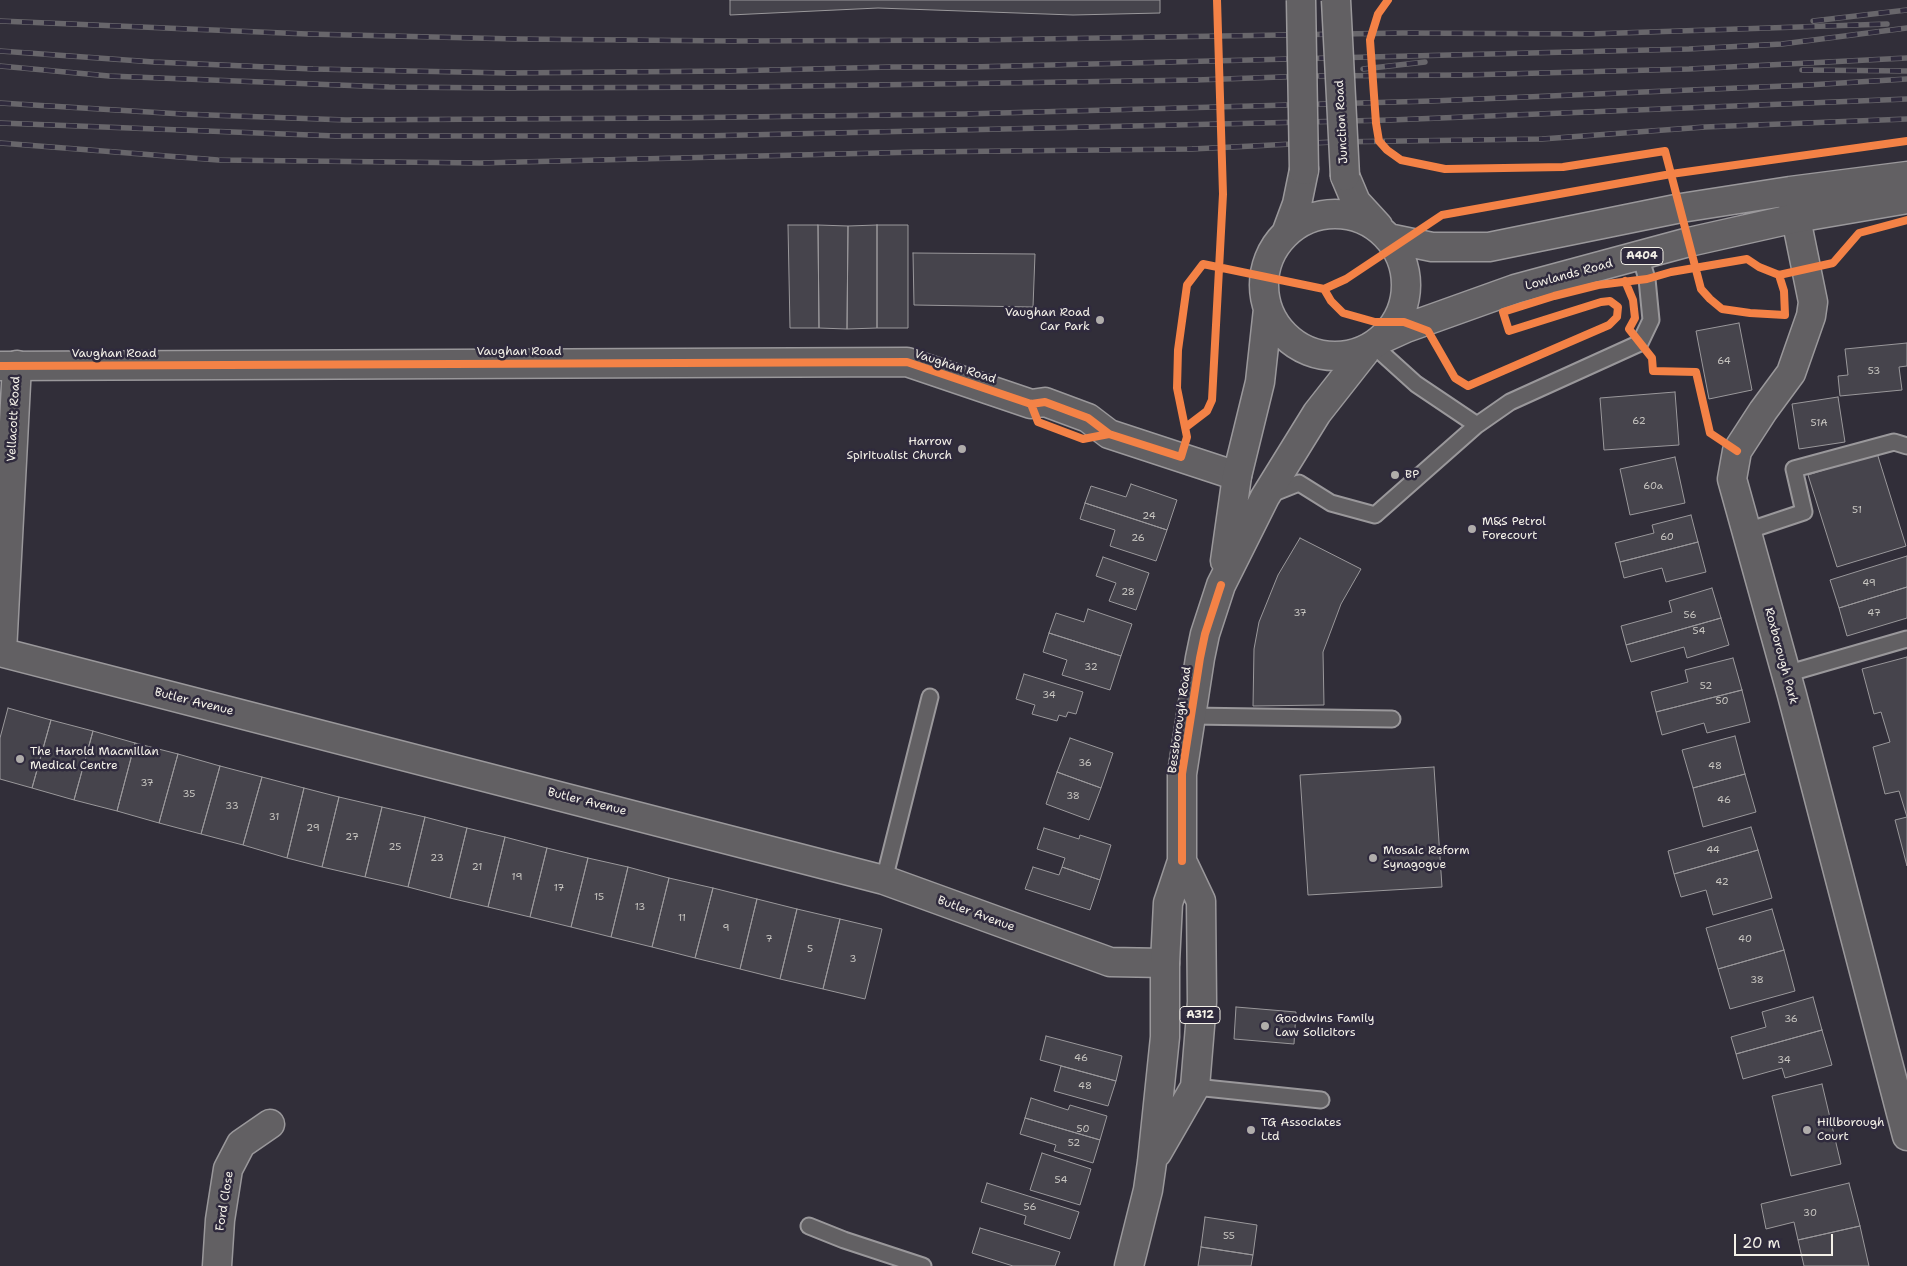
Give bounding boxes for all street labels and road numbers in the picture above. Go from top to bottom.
street label: Junction Road [1333,80,1351,164]
road number: A404 [1621,248,1663,264]
street label: Lowlands Road [1524,256,1614,294]
street label: Vaughan Road [477,345,561,359]
street label: Vaughan Road [72,347,156,361]
street label: Vaughan Road [912,347,998,387]
street label: Vellacott Road [5,376,23,462]
street label: Roxborough Park [1761,606,1801,706]
street label: Bessborough Road [1165,666,1195,774]
street label: Butler Avenue [153,685,235,719]
street label: Butler Avenue [546,785,628,819]
street label: Butler Avenue [935,893,1017,935]
road number: A312 [1180,1006,1220,1024]
street label: Ford Close [213,1170,237,1232]

